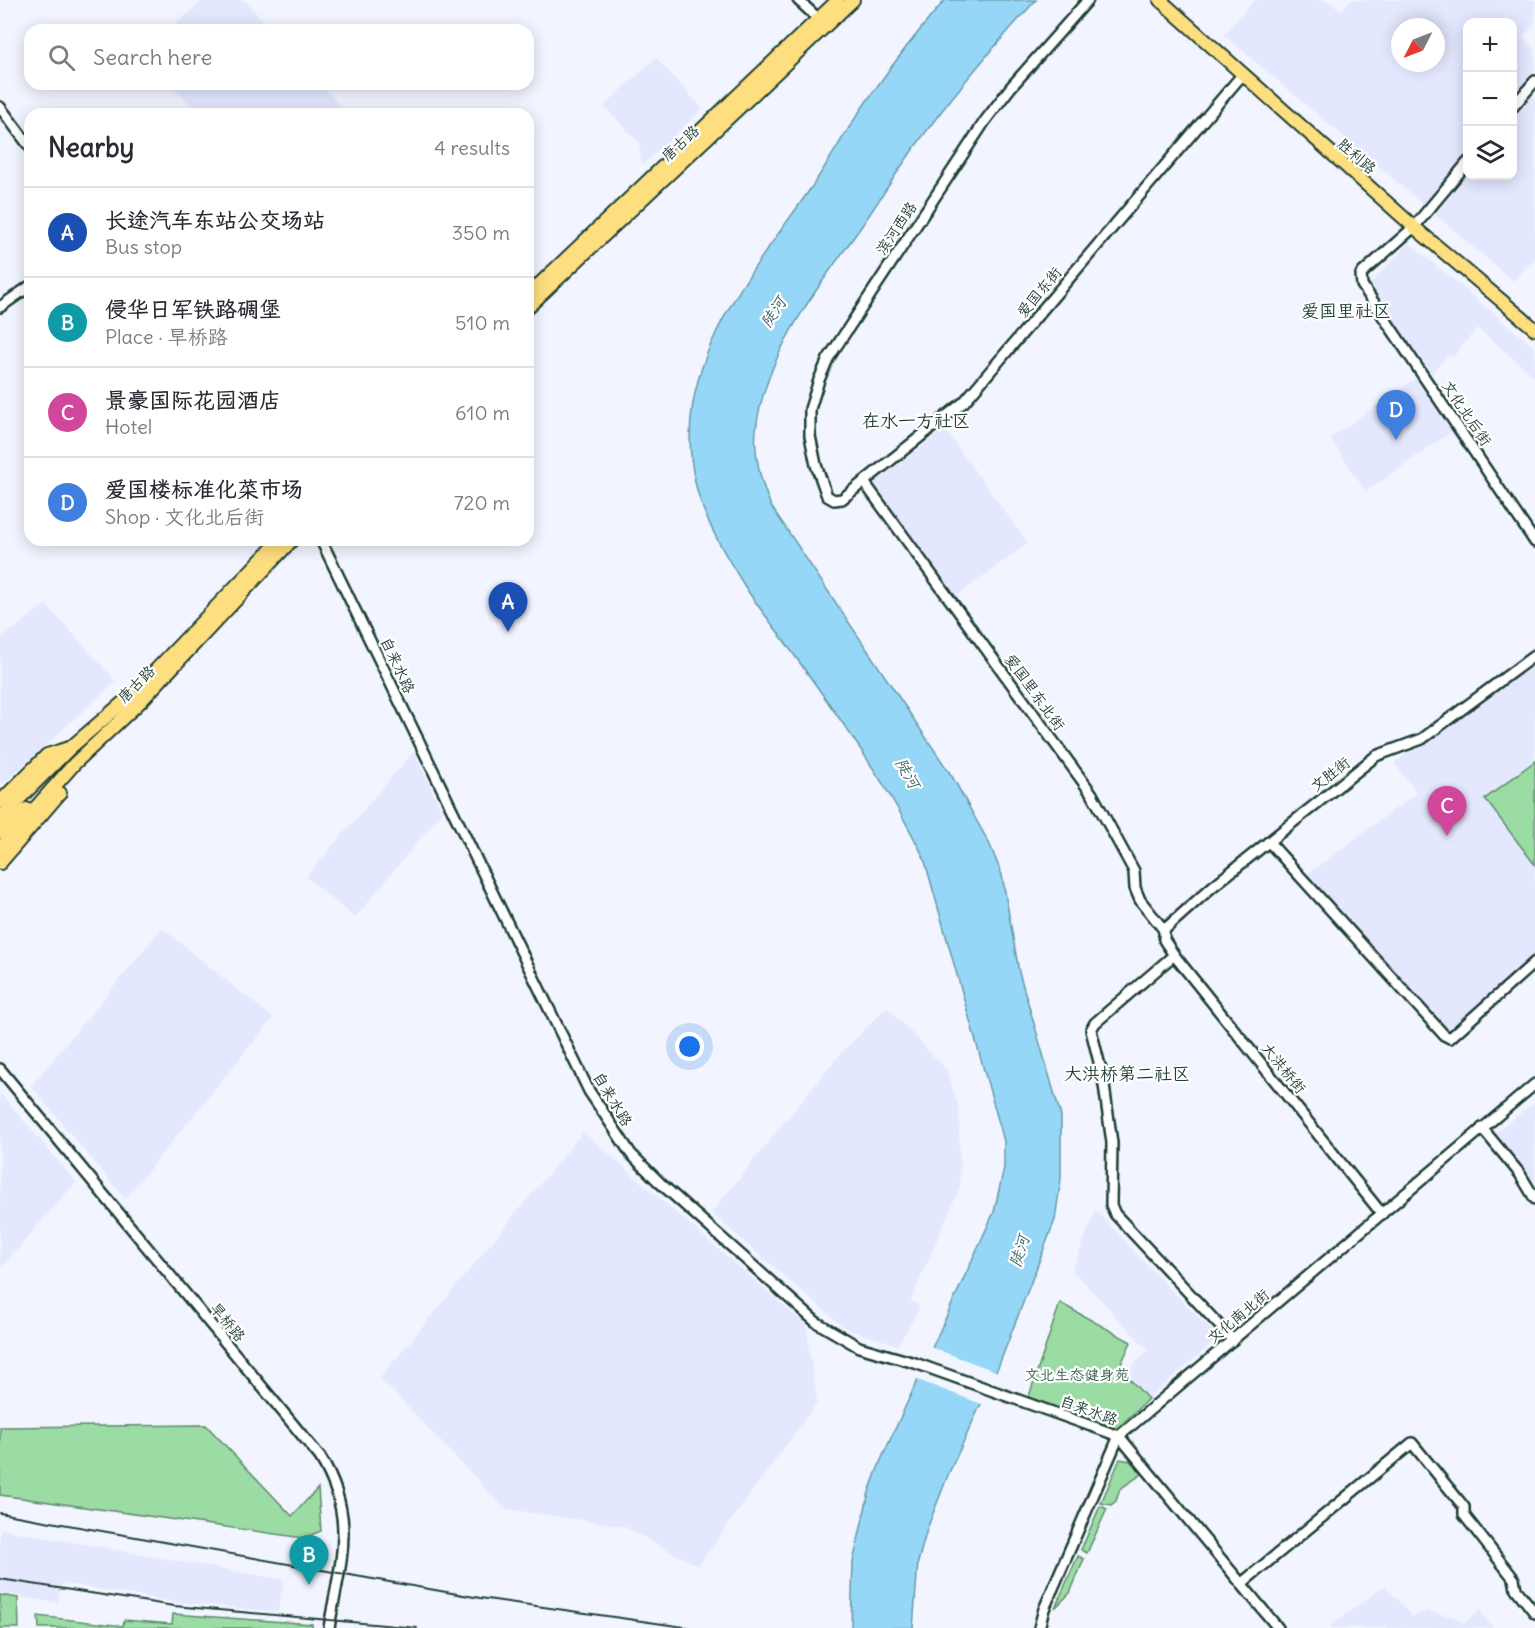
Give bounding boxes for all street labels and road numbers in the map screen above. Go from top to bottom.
street label: 唐古路 [657,121,703,165]
street label: 胜利路 [1334,134,1380,178]
street label: 滨河西路 [871,198,921,258]
street label: 爱国东街 [1012,263,1066,321]
street label: 文化北后街 [1438,377,1496,449]
street label: 自来水路 [377,634,419,696]
street label: 爱国里东北街 [1001,650,1069,734]
street label: 唐古路 [113,661,159,707]
street label: 文胜街 [1306,753,1354,795]
street label: 大洪桥街 [1258,1039,1310,1097]
street label: 自来水路 [589,1068,637,1130]
street label: 文化南北街 [1203,1285,1273,1347]
street label: 旱桥路 [206,1299,250,1345]
street label: 自来水路 [1058,1391,1120,1429]

